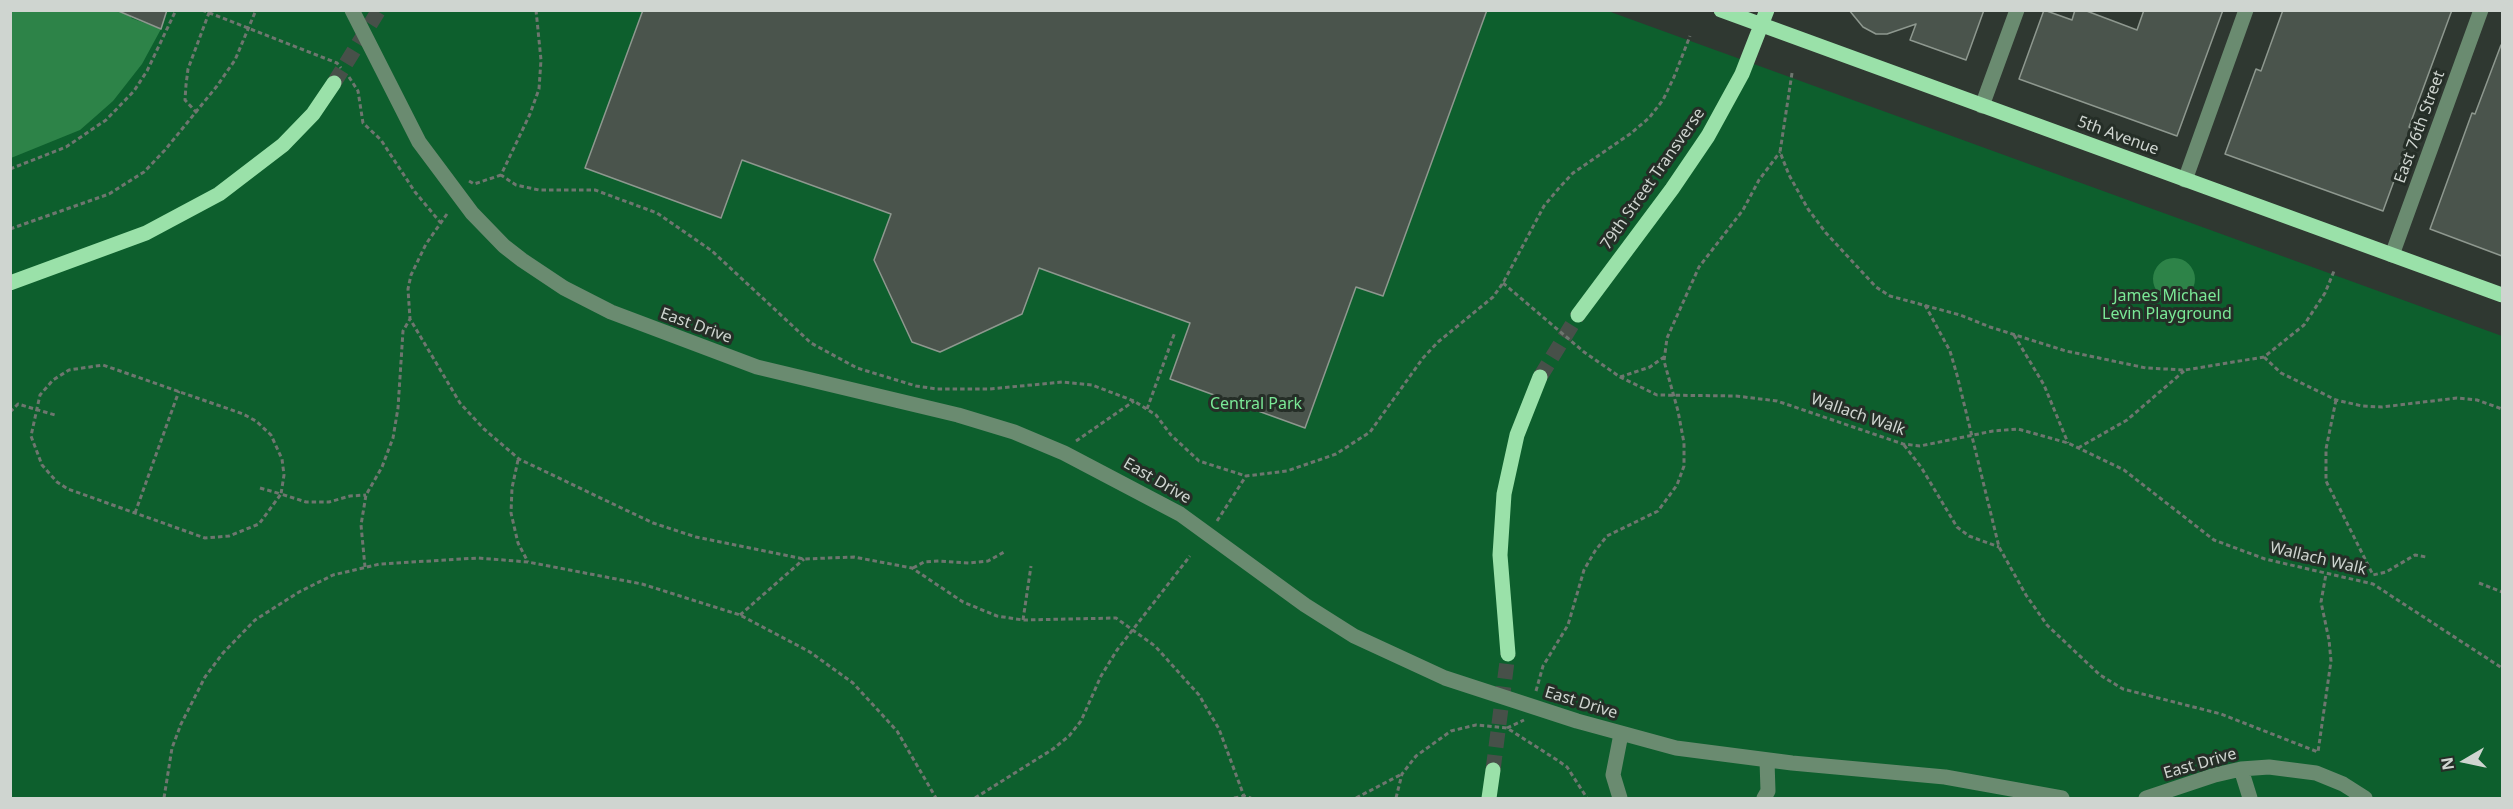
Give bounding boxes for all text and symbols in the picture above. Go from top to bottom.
street label: East 76th Street [2391,68,2449,186]
street label: 79th Street Transverse [1597,105,1709,253]
street label: 5th Avenue [2075,112,2161,160]
park label: James Michael Levin Playground [2102,286,2232,324]
street label: East Drive [657,304,735,348]
street label: Wallach Walk [1808,390,1908,440]
park label: Central Park [1210,394,1302,414]
street label: East Drive [1120,454,1194,508]
street label: Wallach Walk [2268,539,2368,579]
street label: East Drive [1542,683,1620,723]
north arrow [2435,731,2495,791]
street label: East Drive [2161,744,2239,784]
text: N [2435,756,2459,772]

